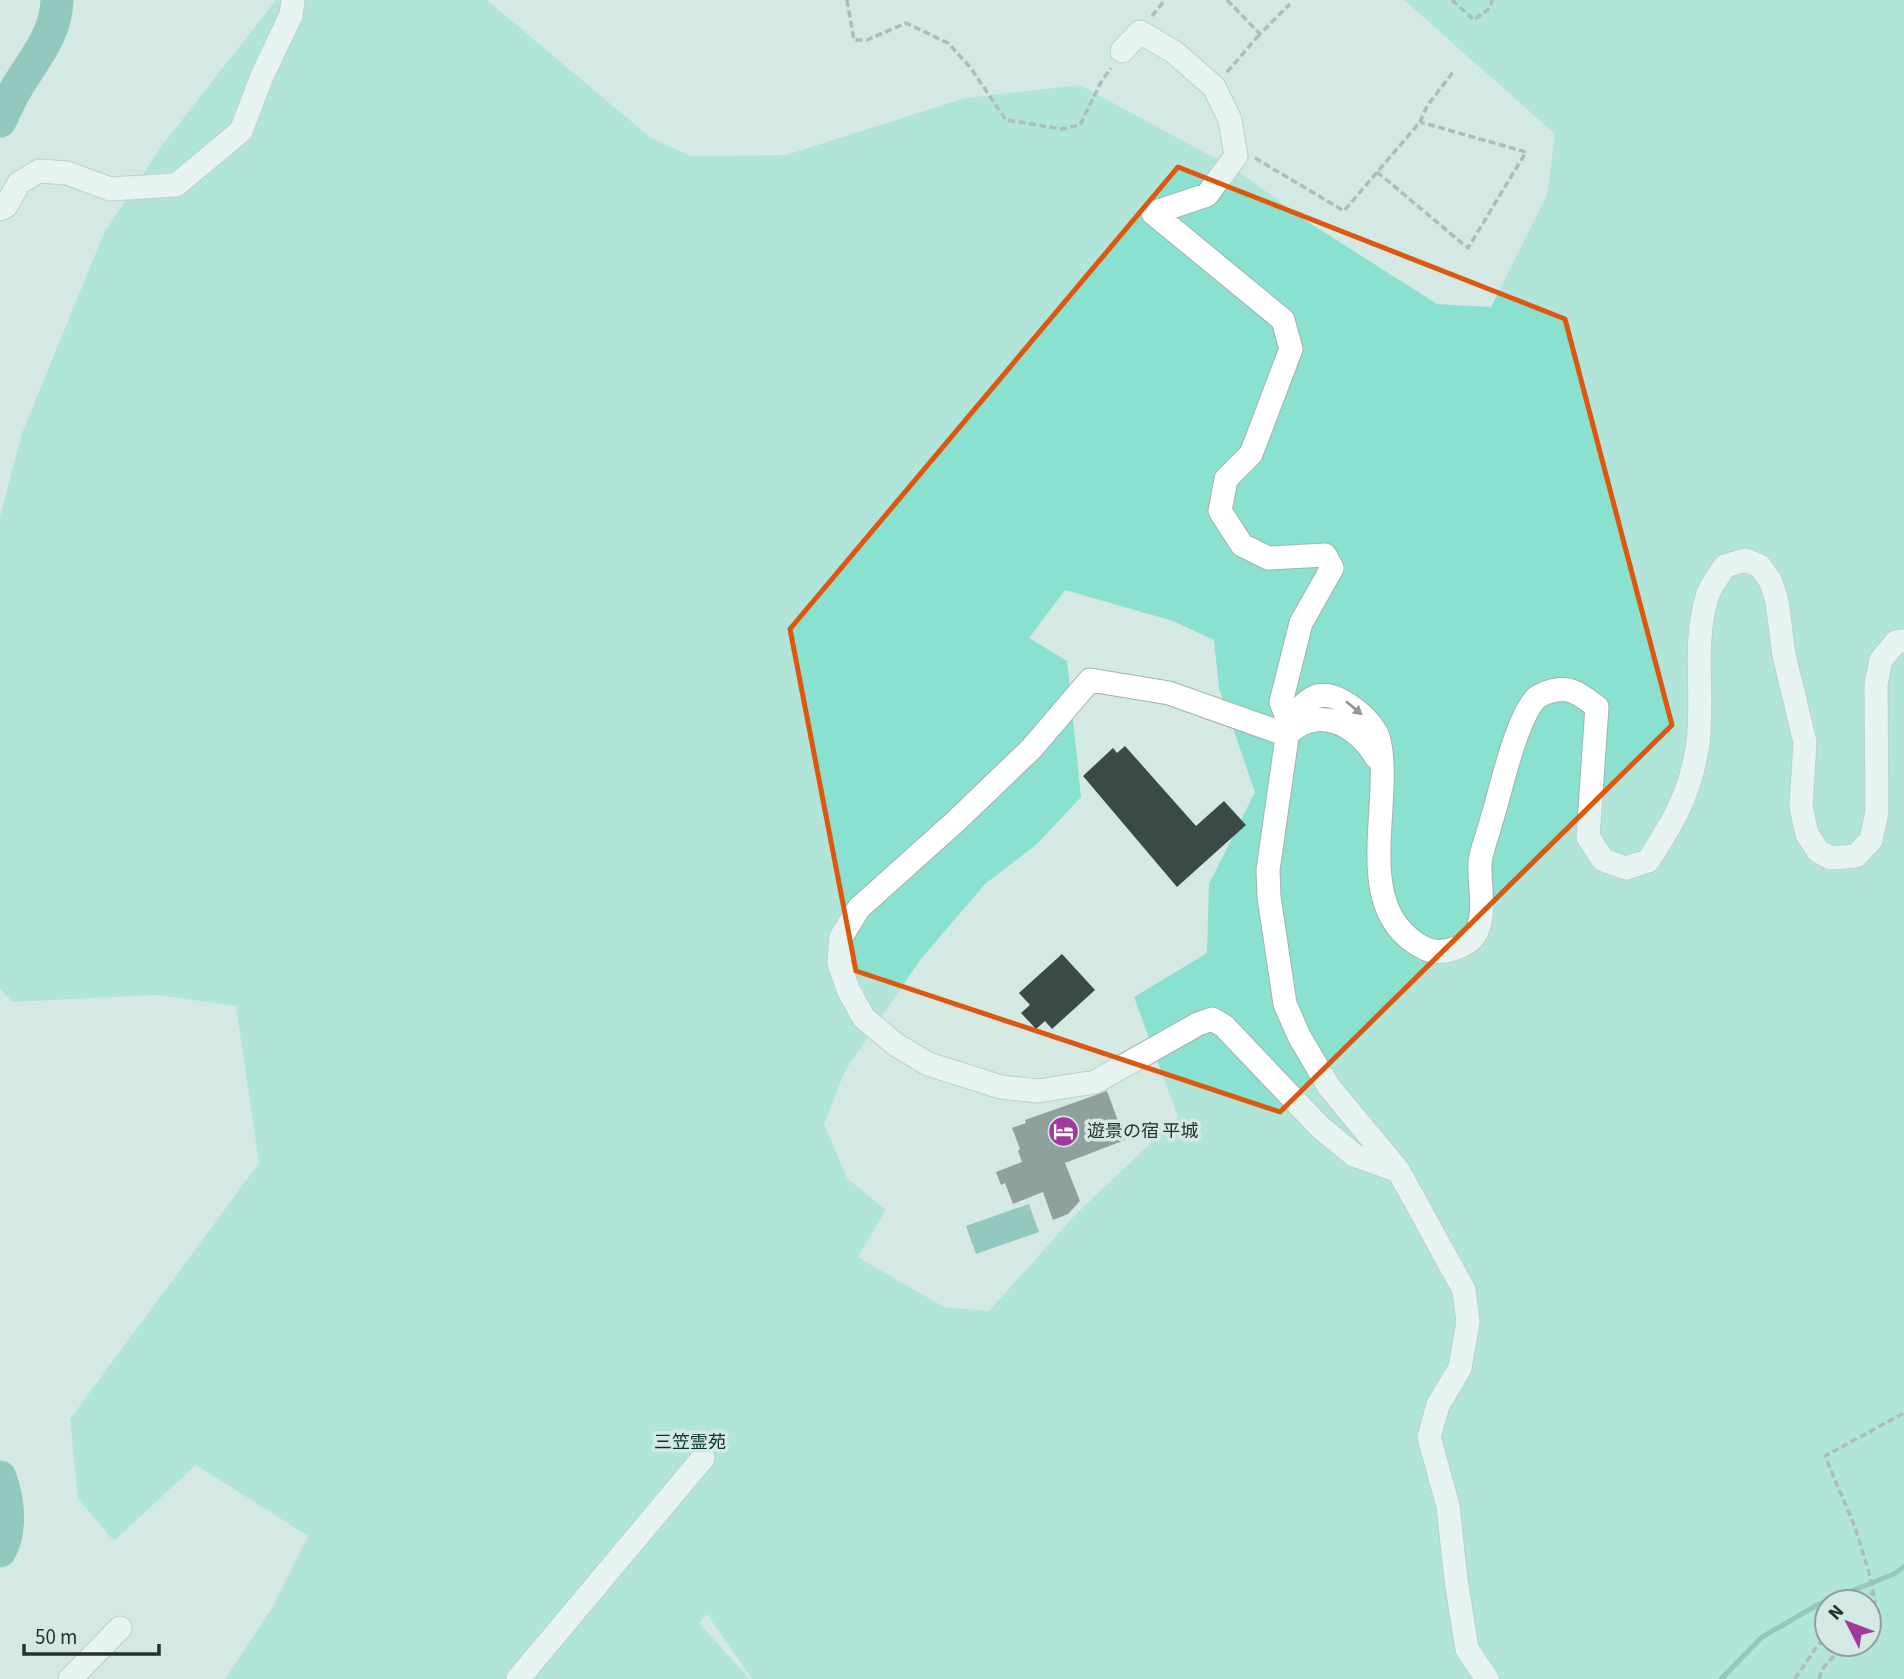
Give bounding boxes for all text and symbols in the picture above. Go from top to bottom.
one-way arrow [1345,700,1362,715]
hotel icon: 遊景の宿 平城 [1047,1114,1081,1148]
place label: 遊景の宿 平城 [1087,1119,1199,1144]
park label: 三笠霊苑 [654,1430,726,1455]
north arrow [1813,1588,1883,1658]
text: N [1822,1599,1851,1626]
scale bar [24,1612,159,1656]
text: 50 m [35,1622,77,1652]

